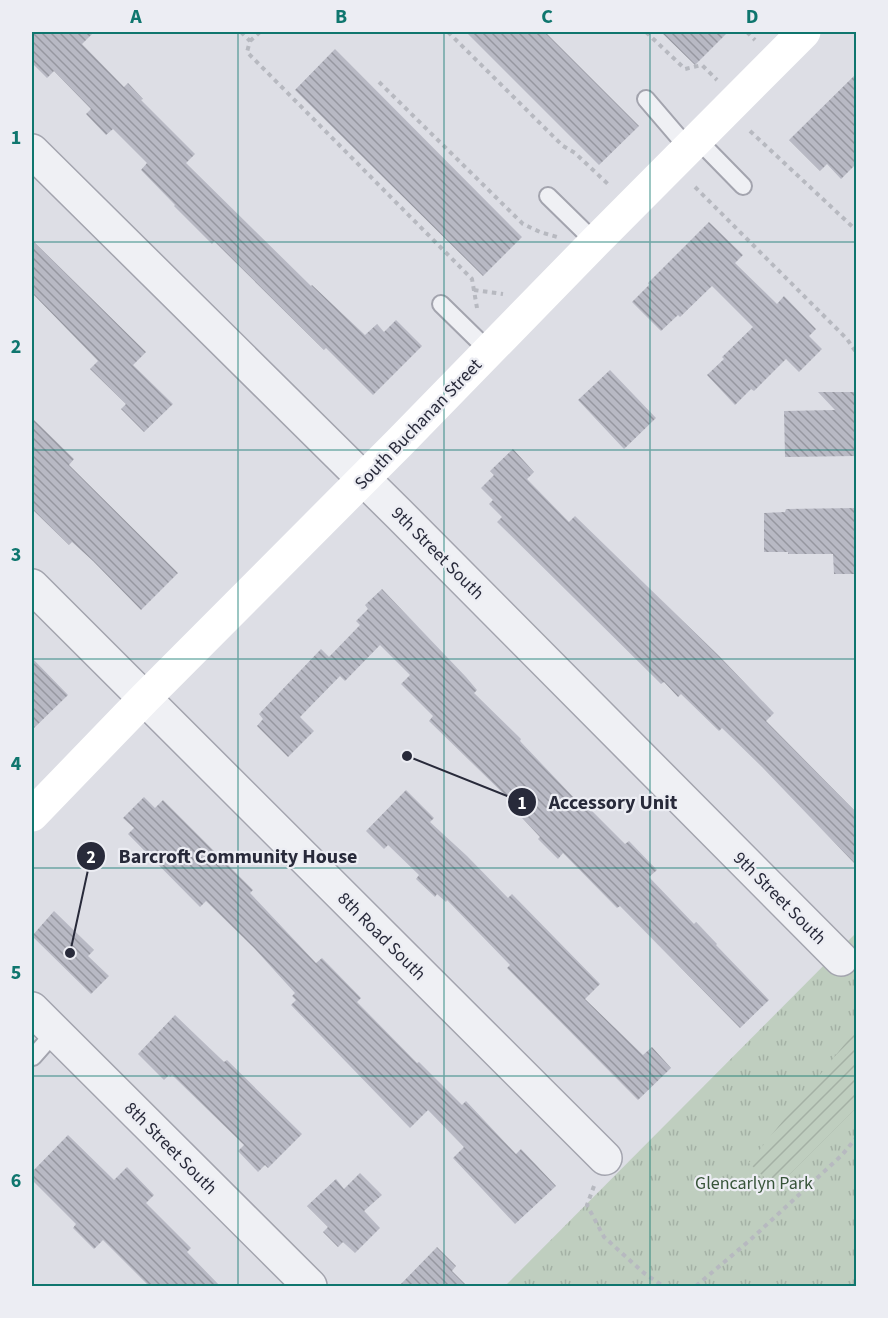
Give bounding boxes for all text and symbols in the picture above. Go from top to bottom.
text: A [129,3,142,31]
text: B [335,3,347,31]
text: C [541,3,553,31]
text: D [746,3,758,31]
text: 1 [11,124,21,152]
text: 2 [11,333,21,361]
street label: South Buchanan Street [349,353,488,495]
street label: 9th Street South [386,501,490,605]
text: 3 [11,541,21,569]
text: 4 [11,750,22,778]
callout: Accessory Unit [507,783,690,821]
text: Accessory Unit [548,789,678,817]
text: 1 [517,791,527,816]
callout: Barcroft Community House [76,837,369,875]
text: Barcroft Community House [119,843,357,871]
text: 2 [86,845,96,870]
street label: 9th Street South [728,846,832,950]
street label: 8th Road South [332,887,431,986]
text: 5 [11,959,21,987]
street label: 8th Street South [119,1096,223,1200]
text: 6 [11,1167,21,1195]
park label: Glencarlyn Park [695,1171,813,1196]

